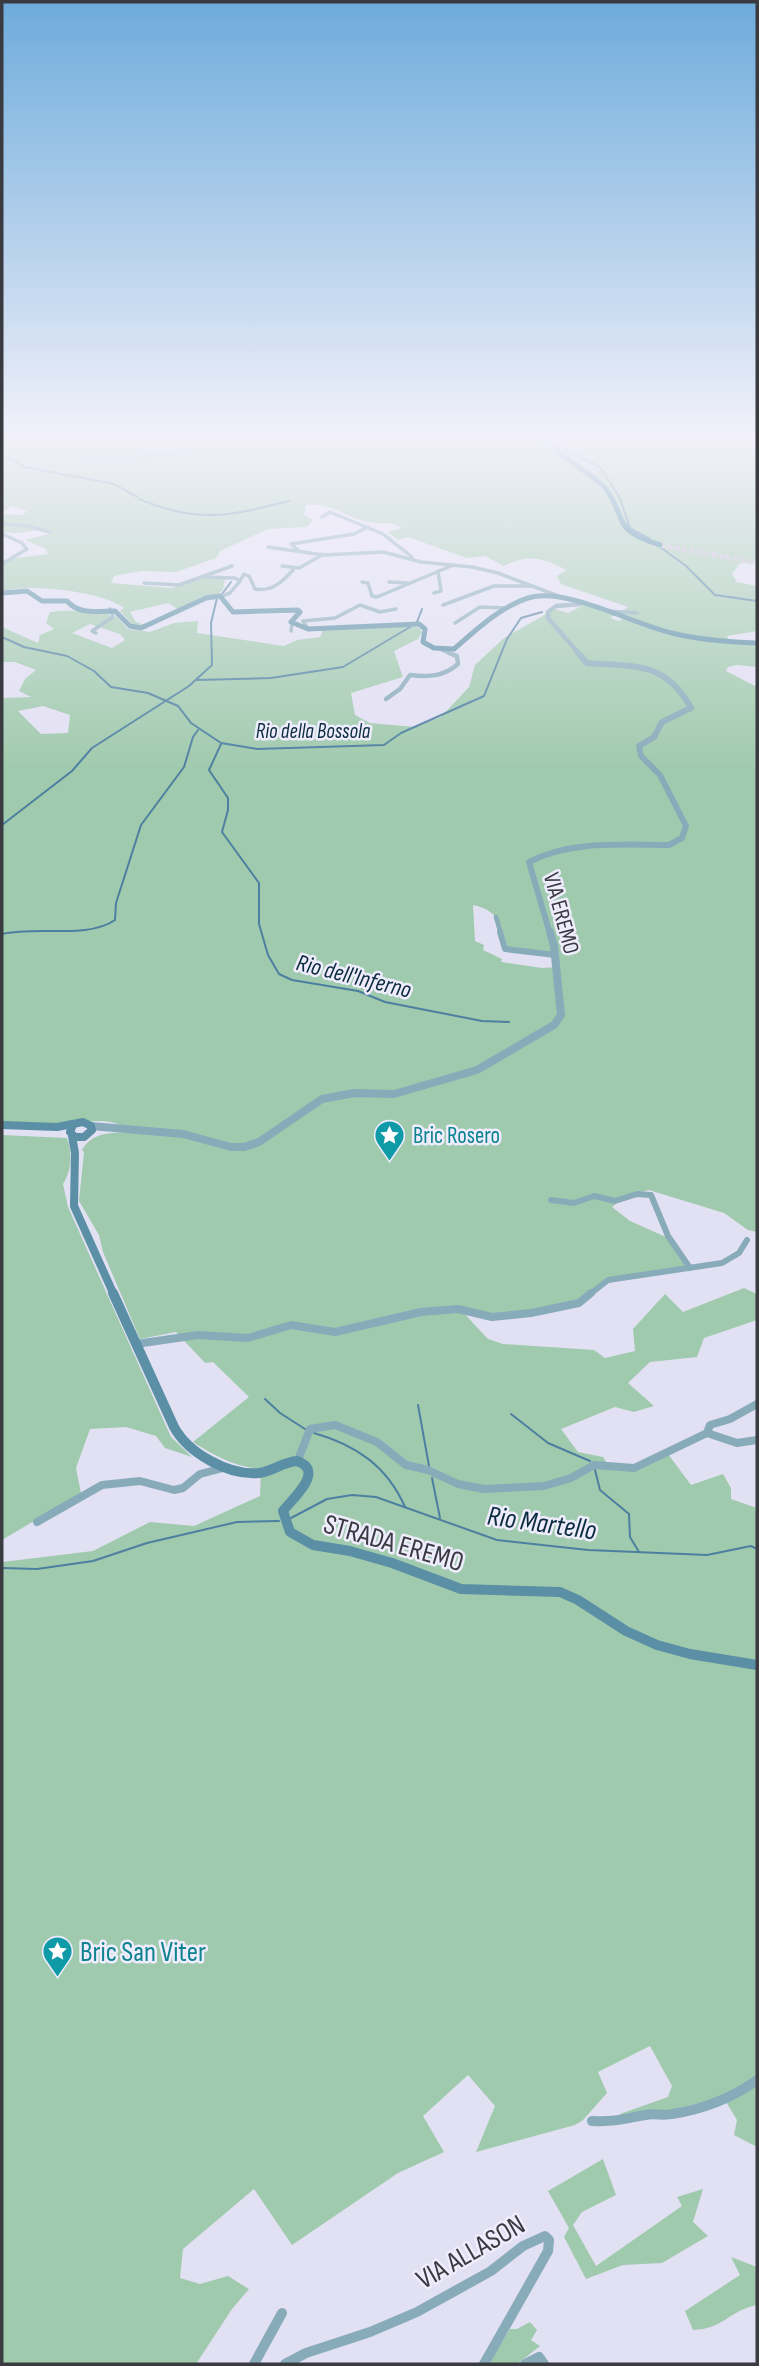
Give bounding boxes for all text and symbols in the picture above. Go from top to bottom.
water label: Rio della Bossola [256,719,371,744]
street label: VIA EREMO [537,870,585,957]
water label: Rio dell'Inferno [293,948,415,1005]
place icon: Bric Rosero [373,1118,407,1162]
place label: Bric Rosero [413,1122,500,1150]
water label: Rio Martello [485,1499,599,1548]
street label: STRADA EREMO [320,1508,467,1579]
place icon: Bric San Viter [40,1934,74,1978]
place label: Bric San Viter [80,1936,206,1969]
street label: VIA ALLASON [411,2208,531,2297]

